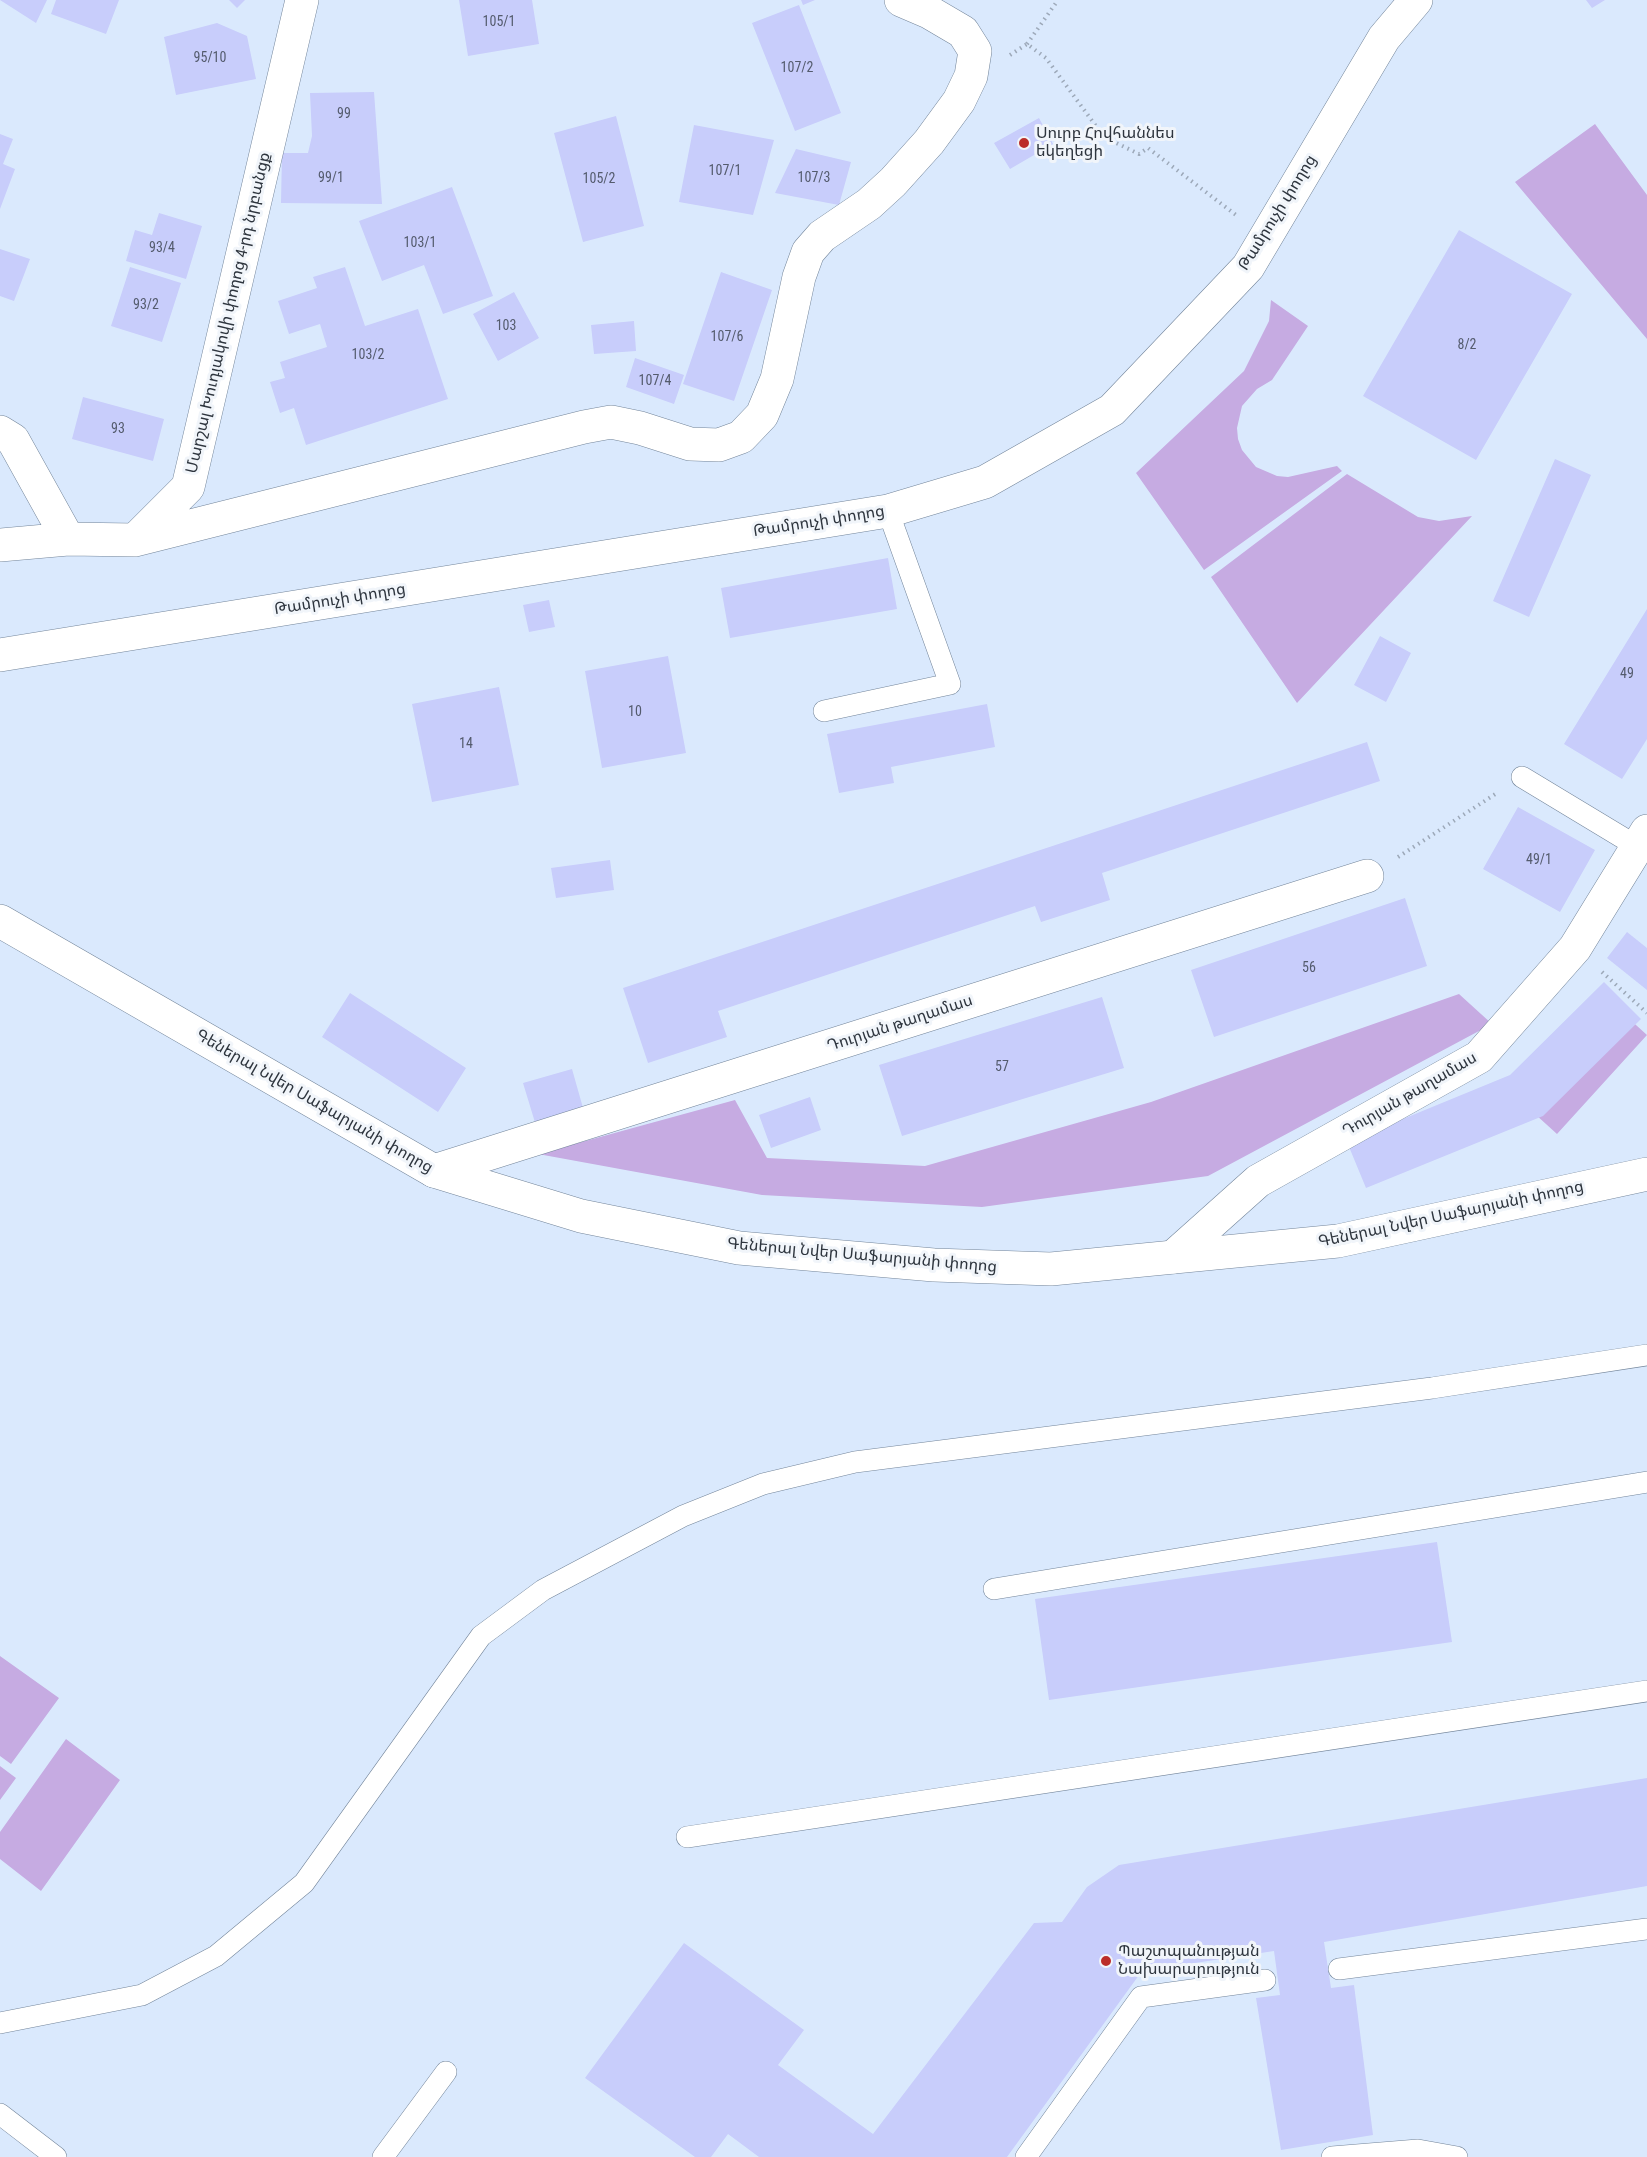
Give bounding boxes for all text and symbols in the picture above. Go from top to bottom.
house number: 105/1 [483,14,515,30]
house number: 95/10 [194,50,226,66]
house number: 107/2 [781,60,813,76]
house number: 99 [337,106,351,122]
place label: Սուրբ Հովհաննես եկեղեցի [1036,124,1174,162]
marker: Սուրբ Հովհաննես եկեղեցի [1017,136,1031,150]
street label: Մարշալ Խուդյակովի փողոց 4-րդ նրբանցք [183,151,275,475]
street label: Թամրուչի փողոց [1235,152,1321,274]
house number: 107/1 [709,163,741,179]
house number: 99/1 [318,170,344,186]
house number: 107/3 [798,170,830,186]
house number: 105/2 [583,171,615,187]
house number: 103/1 [404,235,436,251]
house number: 93/4 [149,240,175,256]
house number: 93/2 [133,297,159,313]
house number: 103 [496,318,516,334]
house number: 107/6 [711,329,743,345]
house number: 8/2 [1457,337,1477,353]
house number: 103/2 [352,347,384,363]
house number: 107/4 [639,373,671,389]
house number: 93 [111,421,125,437]
street label: Թամրուչի փողոց [752,502,886,542]
street label: Թամրուչի փողոց [273,580,407,620]
house number: 49 [1620,666,1634,682]
house number: 10 [628,704,642,720]
house number: 14 [459,736,473,752]
house number: 49/1 [1526,852,1552,868]
house number: 56 [1302,960,1316,976]
street label: Դուրյան թաղամաս [825,991,975,1057]
street label: Գեներալ Նվեր Սաֆարյանի փողոց [192,1026,436,1178]
street label: Դուրյան թաղամաս [1339,1049,1481,1141]
house number: 57 [995,1059,1009,1075]
street label: Գեներալ Նվեր Սաֆարյանի փողոց [1317,1177,1585,1253]
street label: Գեներալ Նվեր Սաֆարյանի փողոց [726,1235,998,1277]
place label: Պաշտպանության Նախարարություն [1118,1942,1260,1980]
marker: Պաշտպանության Նախարարություն [1099,1954,1113,1968]

